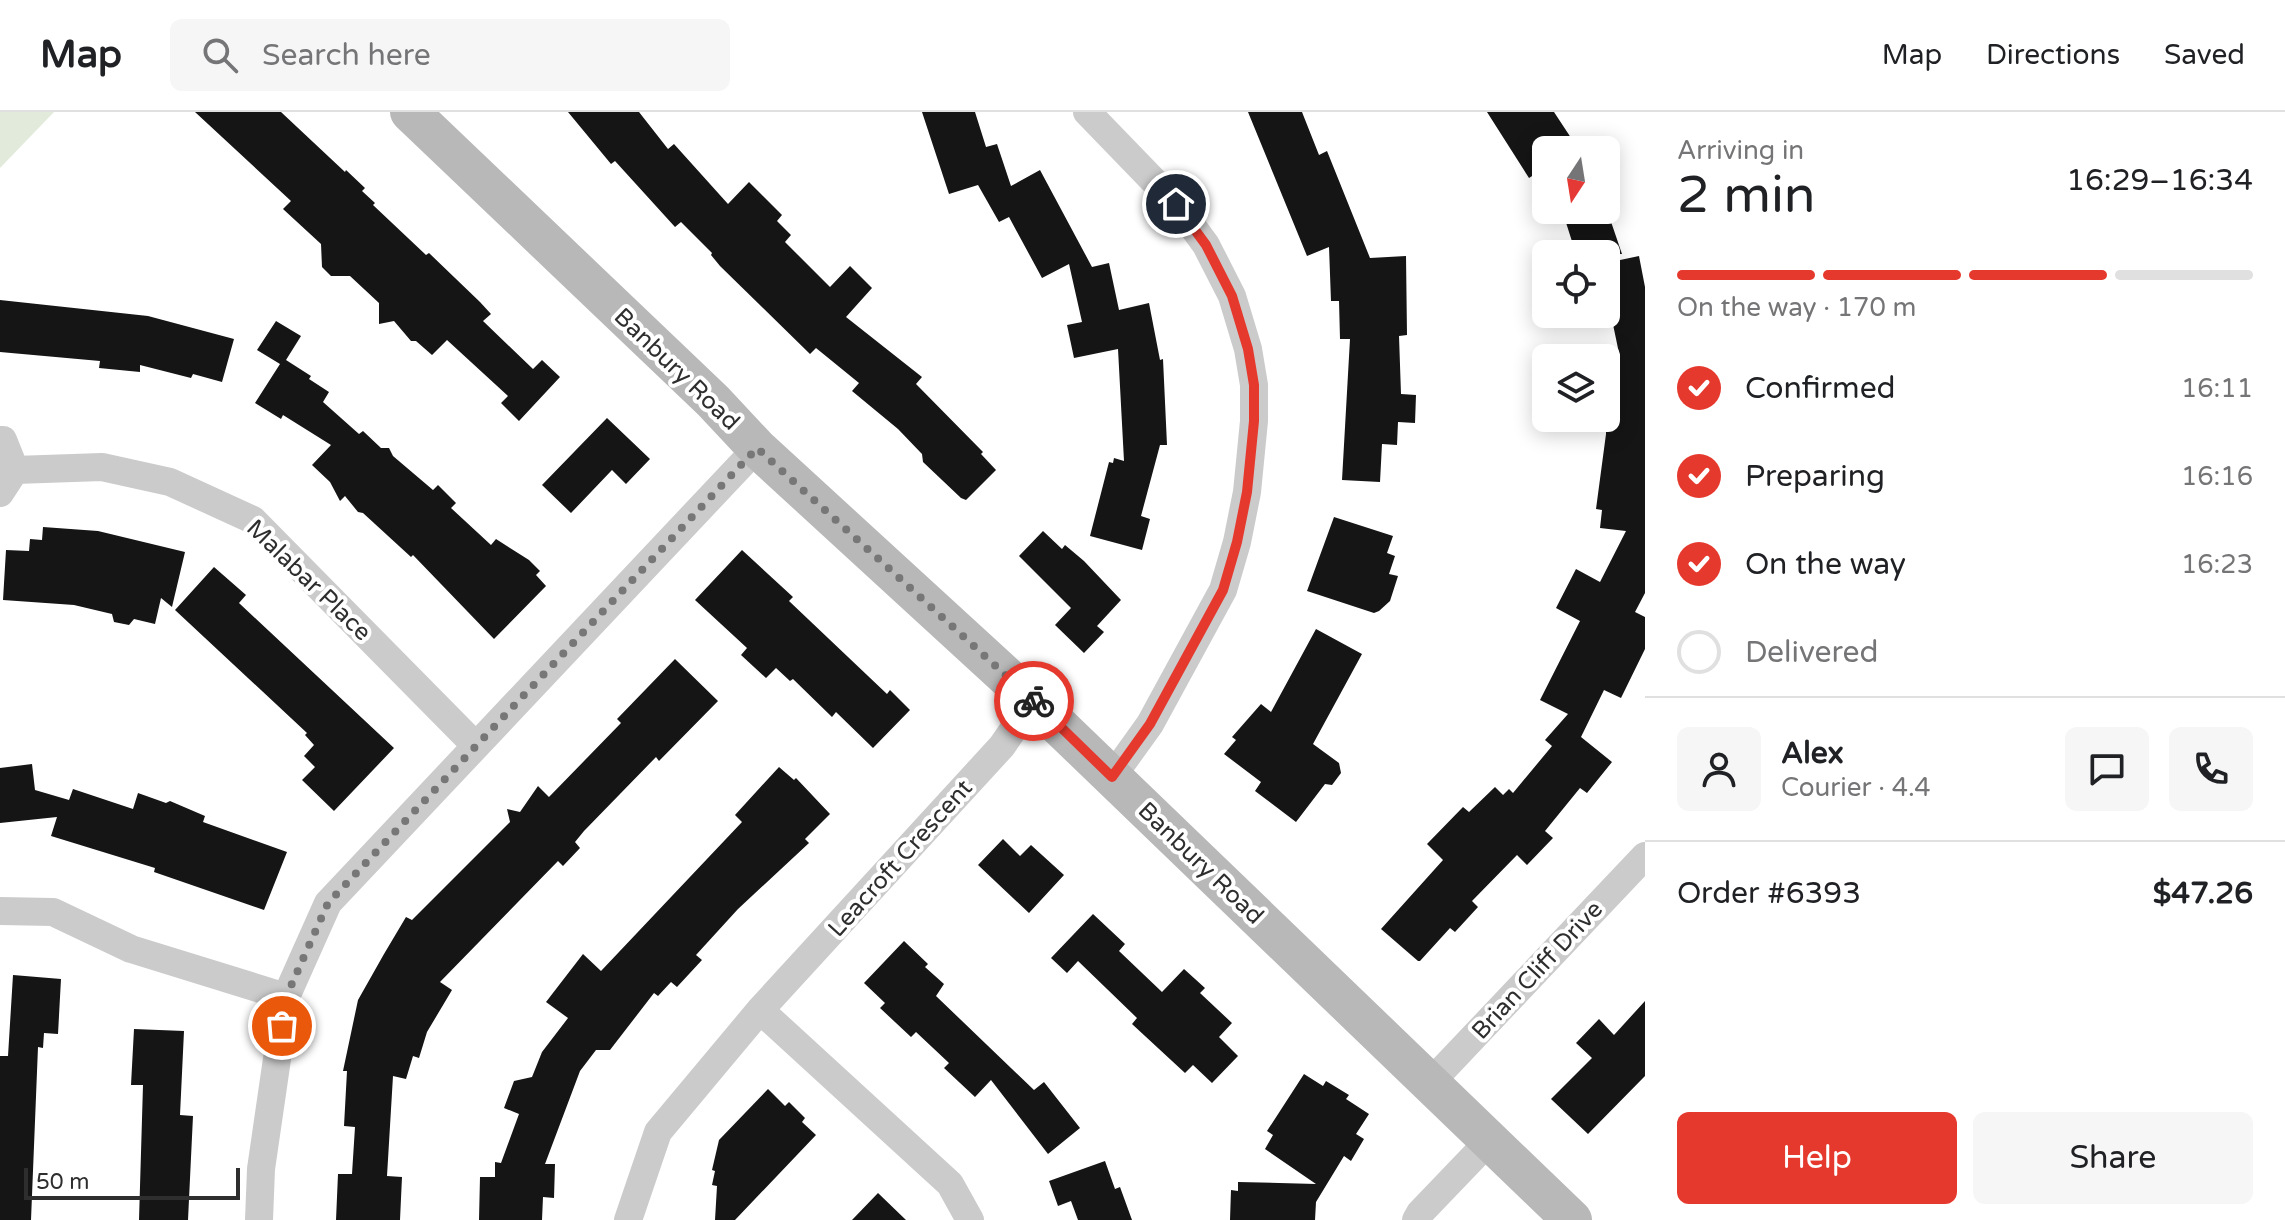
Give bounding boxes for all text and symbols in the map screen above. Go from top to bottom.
search box [170,19,730,91]
text: Map [40,32,122,78]
icon: search [198,33,242,77]
text: Search here [262,37,431,74]
text: Map [1882,38,1942,72]
text: Directions [1986,38,2120,72]
text: Saved [2164,38,2245,72]
text: Arriving in [1677,135,1804,166]
north arrow [1532,136,1620,224]
map controls [1532,136,1620,432]
text: 16:29–16:34 [2066,162,2253,199]
text: 2 min [1677,164,1816,227]
pin [1142,170,1210,238]
icon: home [1154,182,1198,226]
button: locate [1532,240,1620,328]
text: On the way · 170 m [1677,292,1916,323]
street label: Banbury Road [608,302,745,436]
button: layers [1532,344,1620,432]
icon: check [1677,366,1721,410]
text: Confirmed [1745,370,1896,407]
text: 16:11 [2181,373,2253,404]
icon: check [1677,454,1721,498]
text: Preparing [1745,458,1885,495]
text: 16:16 [2181,461,2253,492]
street label: Malabar Place [240,514,377,647]
icon: check [1677,542,1721,586]
text: On the way [1745,546,1906,583]
text: 16:23 [2181,549,2253,580]
text: Delivered [1745,634,1879,671]
courier [994,661,1074,741]
icon: bike [1012,679,1056,723]
button: person [1677,727,1761,811]
button: chat [2065,727,2149,811]
button: phone [2169,727,2253,811]
text: Alex [1781,735,1844,772]
text: Courier · 4.4 [1781,772,1931,803]
street label: Leacroft Crescent [822,774,979,943]
street label: Banbury Road [1132,796,1269,930]
text: Order #6393 [1677,875,1861,912]
text: $47.26 [2153,875,2253,912]
street label: Brian Cliff Drive [1466,895,1609,1046]
pin [248,992,316,1060]
icon: bag [260,1004,304,1048]
button: Help [1677,1112,1957,1204]
button: Share [1973,1112,2253,1204]
scale bar [24,1164,240,1200]
text: 50 m [36,1169,90,1195]

